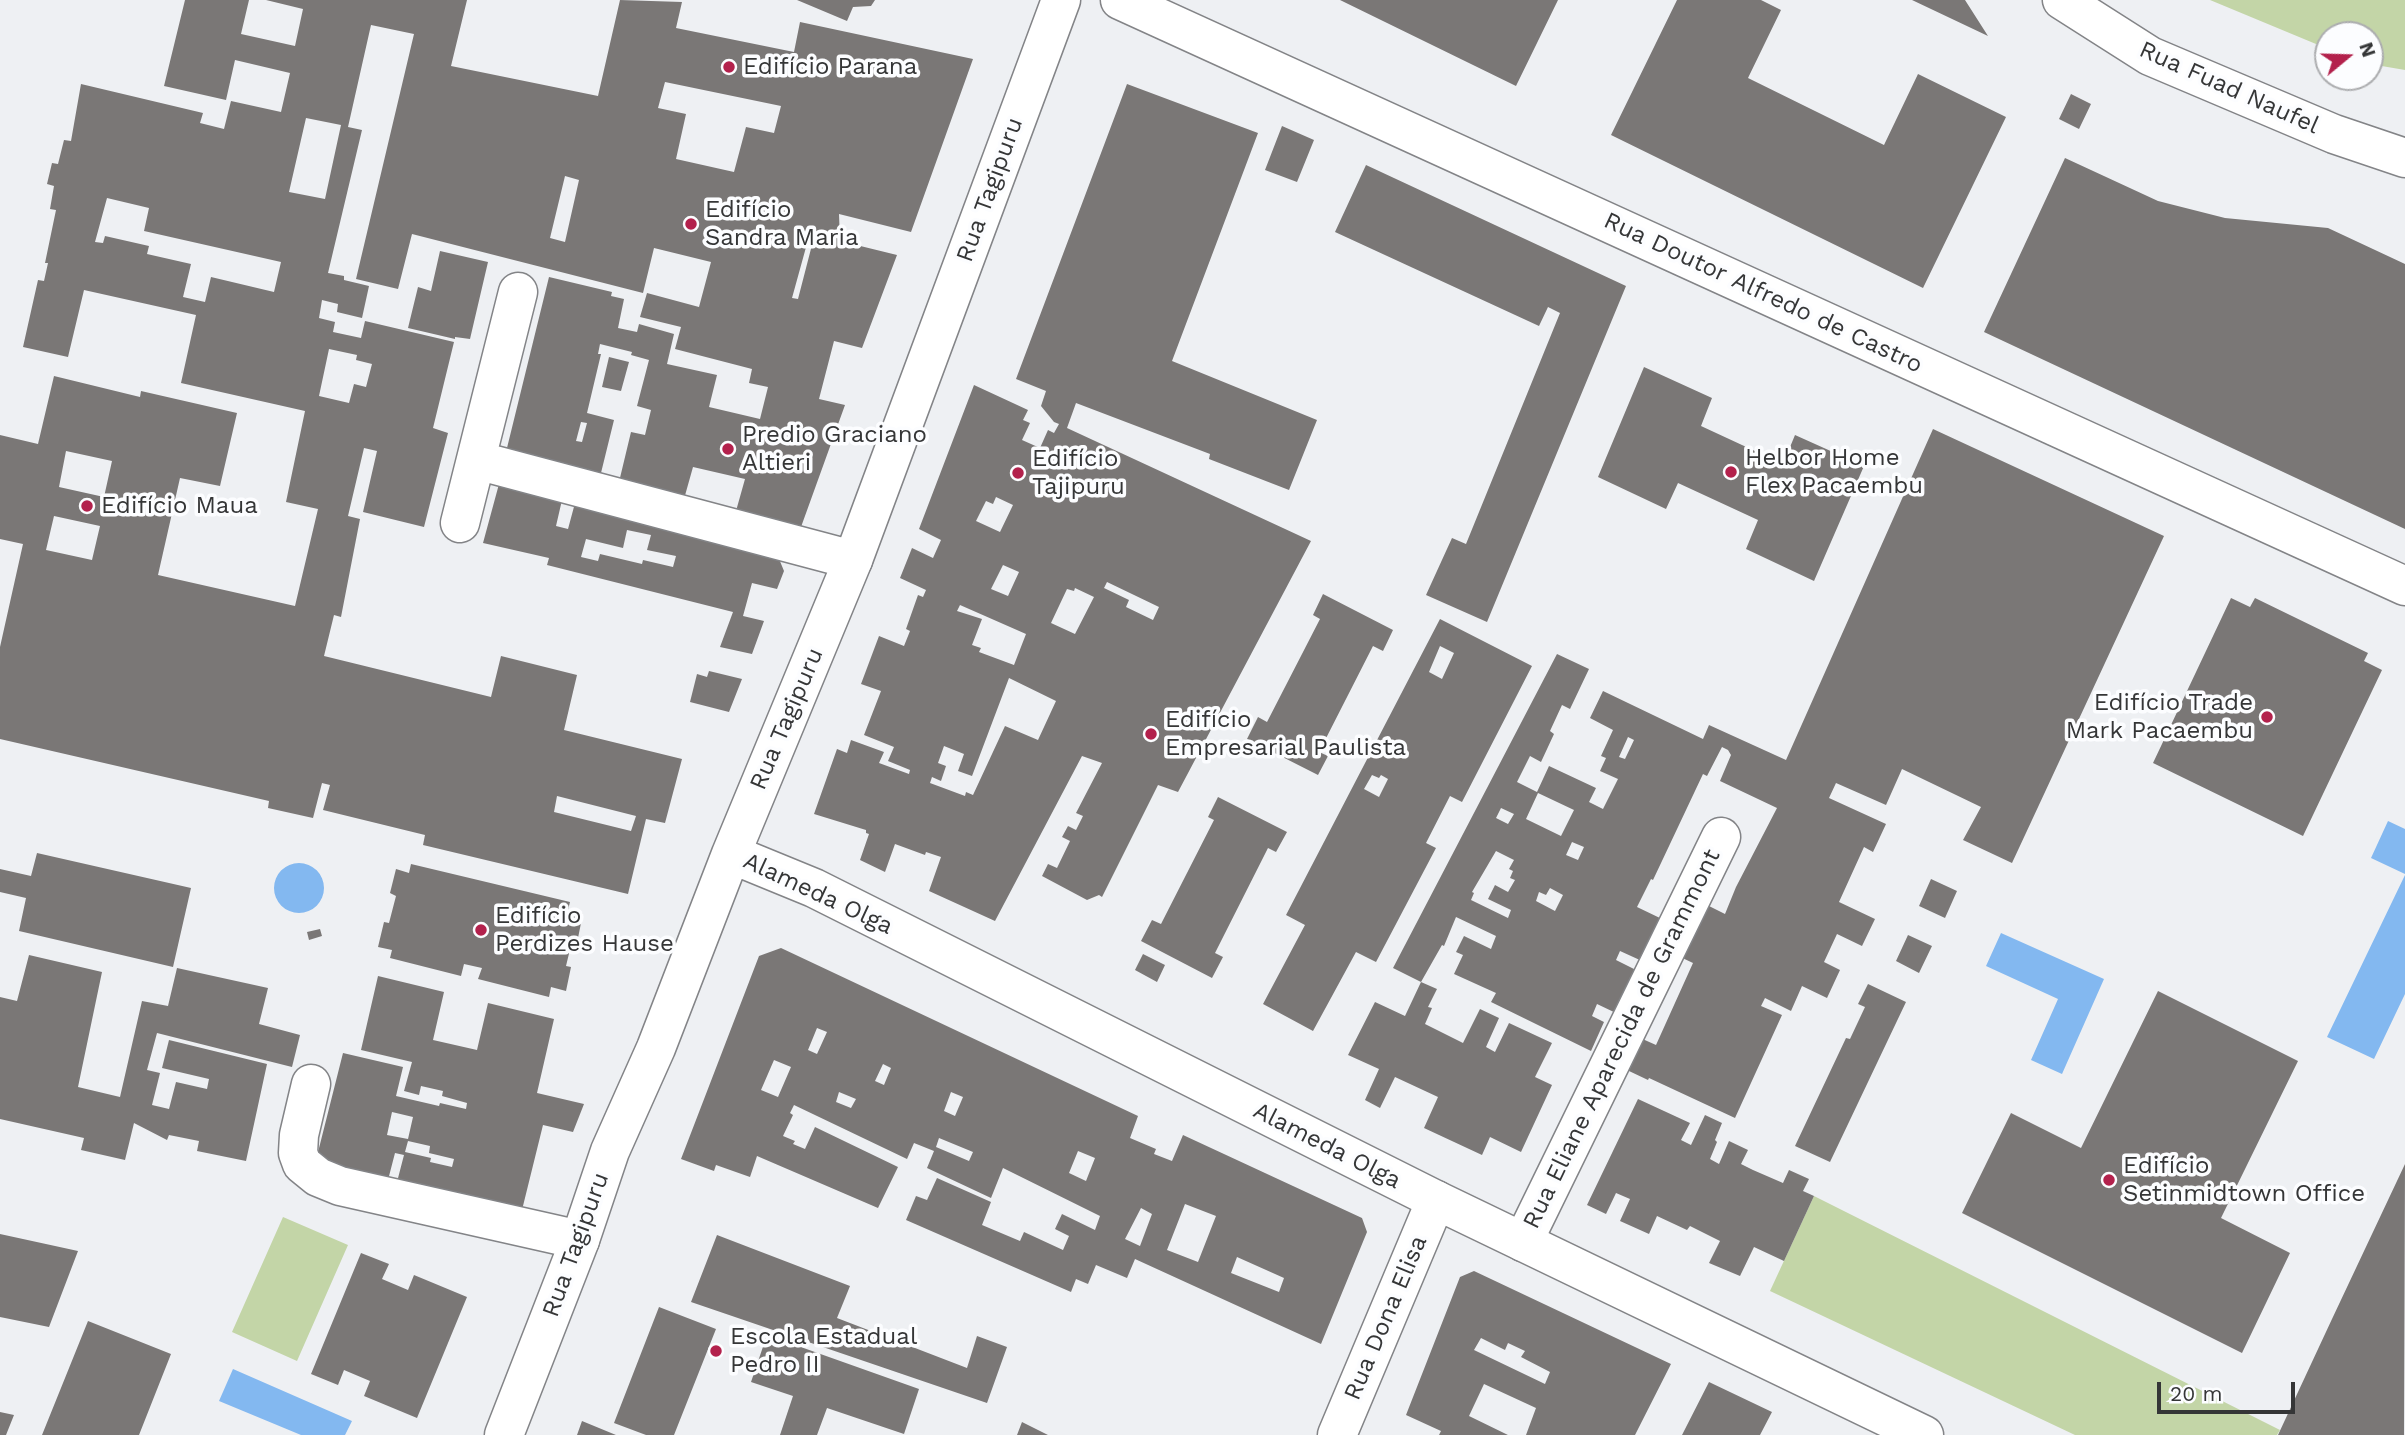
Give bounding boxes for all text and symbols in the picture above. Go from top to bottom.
north arrow [2314,21,2384,91]
street label: Rua Fuad Naufel [2135,35,2323,141]
text: N [2354,39,2381,60]
place label: Edifício Parana [743,53,917,81]
marker: Edifício Parana [721,59,737,75]
street label: Rua Tagipuru [951,114,1029,266]
place label: Edifício Sandra Maria [705,196,859,252]
street label: Rua Doutor Alfredo de Castro [1599,206,1927,380]
marker: Edifício Sandra Maria [683,216,699,232]
place label: Predio Graciano Altieri [742,421,927,477]
marker: Predio Graciano Altieri [720,441,736,457]
place label: Helbor Home Flex Pacaembu [1745,444,1923,500]
place label: Edifício Tajipuru [1032,445,1125,501]
marker: Helbor Home Flex Pacaembu [1723,464,1739,480]
marker: Edifício Tajipuru [1010,465,1026,481]
place label: Edifício Maua [101,492,258,520]
marker: Edifício Maua [79,498,95,514]
street label: Rua Tagipuru [744,644,830,794]
place label: Edifício Trade Mark Pacaembu [2066,689,2253,745]
place label: Edifício Empresarial Paulista [1165,706,1406,762]
marker: Edifício Trade Mark Pacaembu [2259,709,2275,725]
marker: Edifício Empresarial Paulista [1143,726,1159,742]
street label: Rua Eliane Aparecida de Grammont [1517,845,1727,1233]
street label: Alameda Olga [739,847,897,941]
place label: Edifício Perdizes Hause [495,902,674,958]
marker: Edifício Perdizes Hause [473,922,489,938]
street label: Alameda Olga [1248,1096,1406,1196]
place label: Edifício Setinmidtown Office [2123,1152,2365,1208]
street label: Rua Tagipuru [537,1169,615,1321]
marker: Edifício Setinmidtown Office [2101,1172,2117,1188]
street label: Rua Dona Elisa [1338,1231,1434,1405]
place label: Escola Estadual Pedro II [730,1323,917,1379]
marker: Escola Estadual Pedro II [708,1343,724,1359]
scale bar [2160,1368,2298,1412]
text: 20 m [2170,1381,2222,1406]

